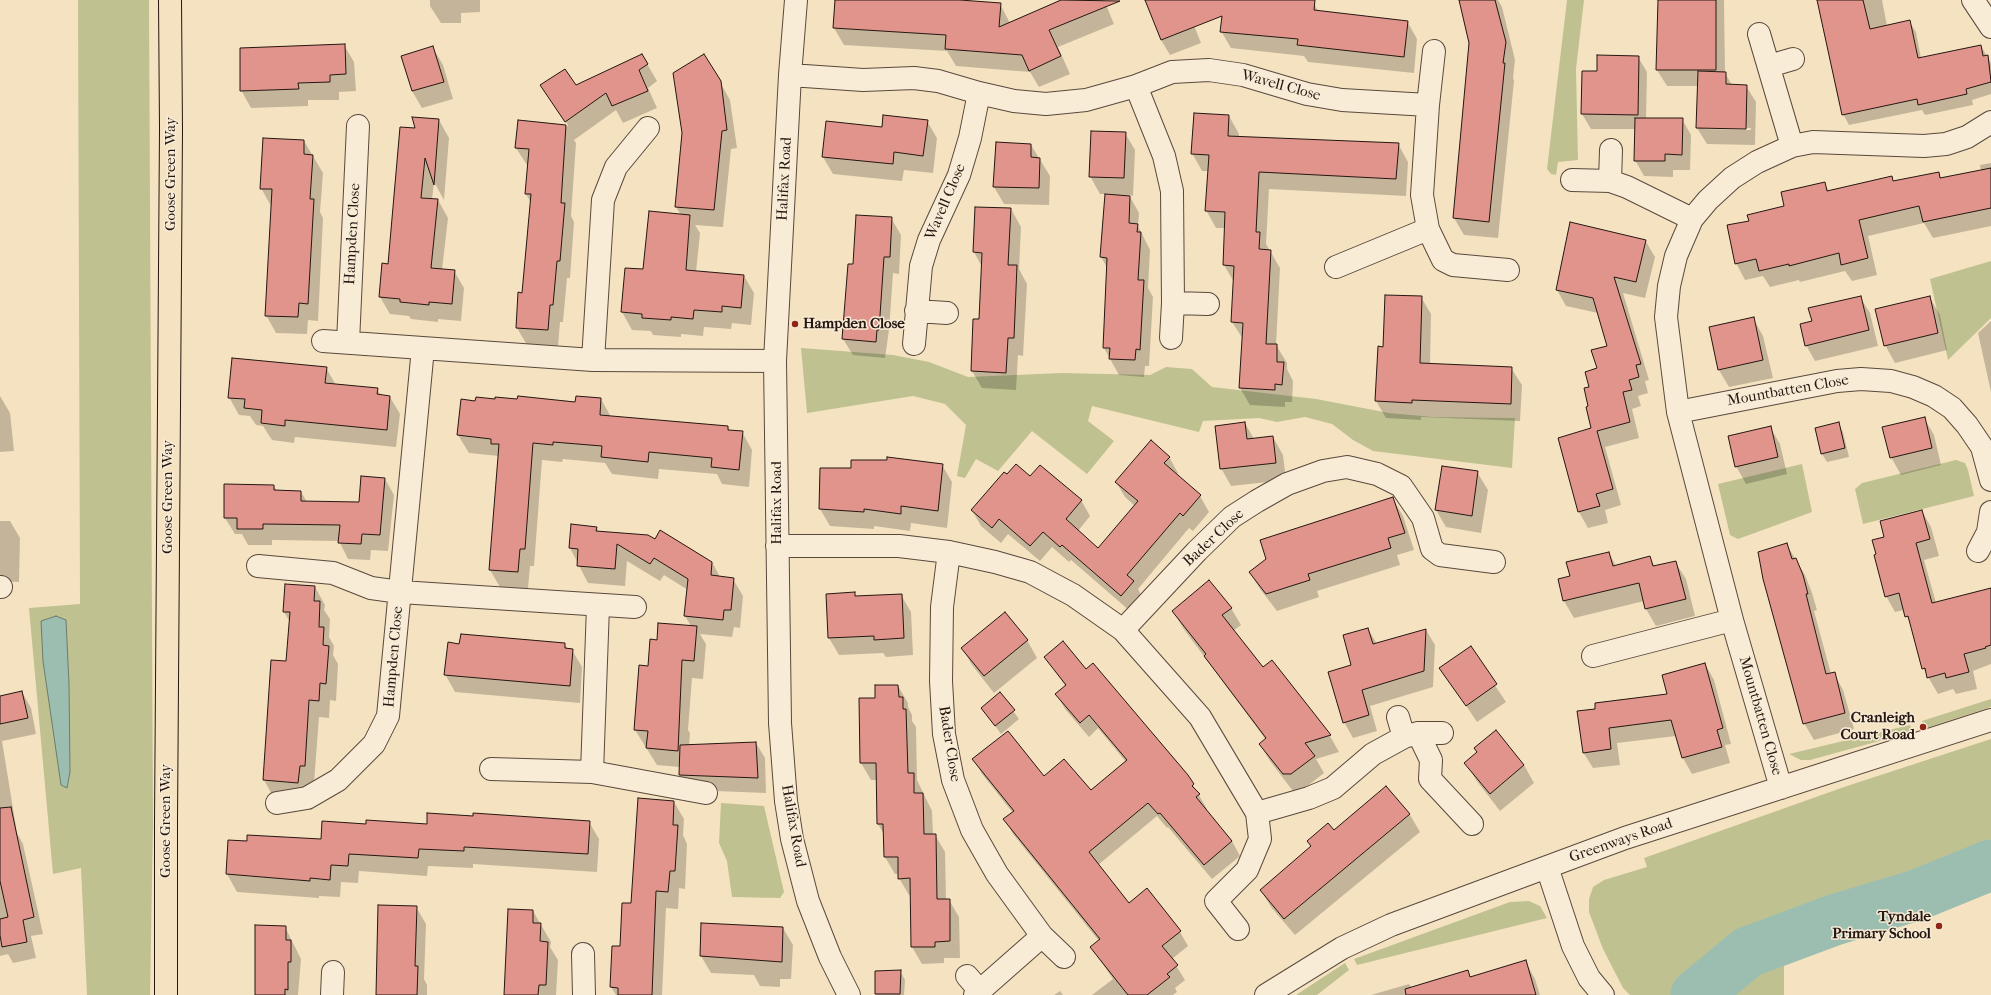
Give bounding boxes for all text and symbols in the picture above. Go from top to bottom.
street label: Wavell Close [1239,67,1323,105]
street label: Goose Green Way [162,117,180,231]
street label: Halifax Road [774,137,796,221]
street label: Wavell Close [922,161,970,243]
street label: Hampden Close [341,183,365,285]
place label: Hampden Close [803,315,905,333]
marker: Hampden Close [790,319,800,329]
street label: Mountbatten Close [1726,371,1850,411]
street label: Goose Green Way [159,440,177,554]
street label: Halifax Road [768,461,786,545]
street label: Bader Close [1180,505,1248,571]
street label: Hampden Close [381,606,407,708]
street label: Mountbatten Close [1734,654,1786,778]
street label: Bader Close [934,705,964,783]
place label: Cranleigh Court Road [1841,709,1915,744]
marker: Cranleigh Court Road [1918,722,1928,732]
street label: Goose Green Way [157,764,175,878]
street label: Halifax Road [777,783,809,869]
street label: Greenways Road [1567,815,1675,867]
place label: Tyndale Primary School [1832,908,1931,943]
marker: Tyndale Primary School [1934,921,1944,931]

